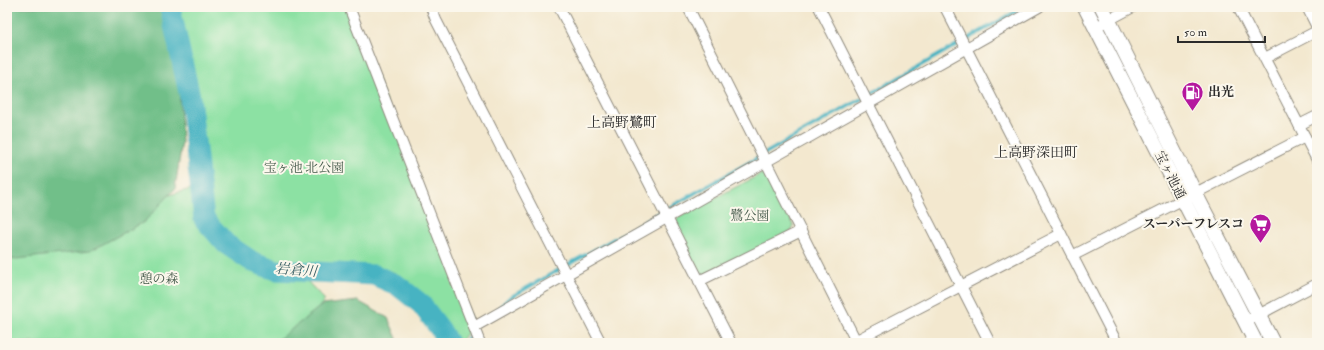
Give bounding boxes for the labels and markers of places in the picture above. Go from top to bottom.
fuel station icon: 出光 [1180,79,1206,112]
place label: 出光 [1208,84,1234,100]
supermarket icon: スーパーフレスコ [1247,211,1273,244]
place label: スーパーフレスコ [1143,216,1244,232]

